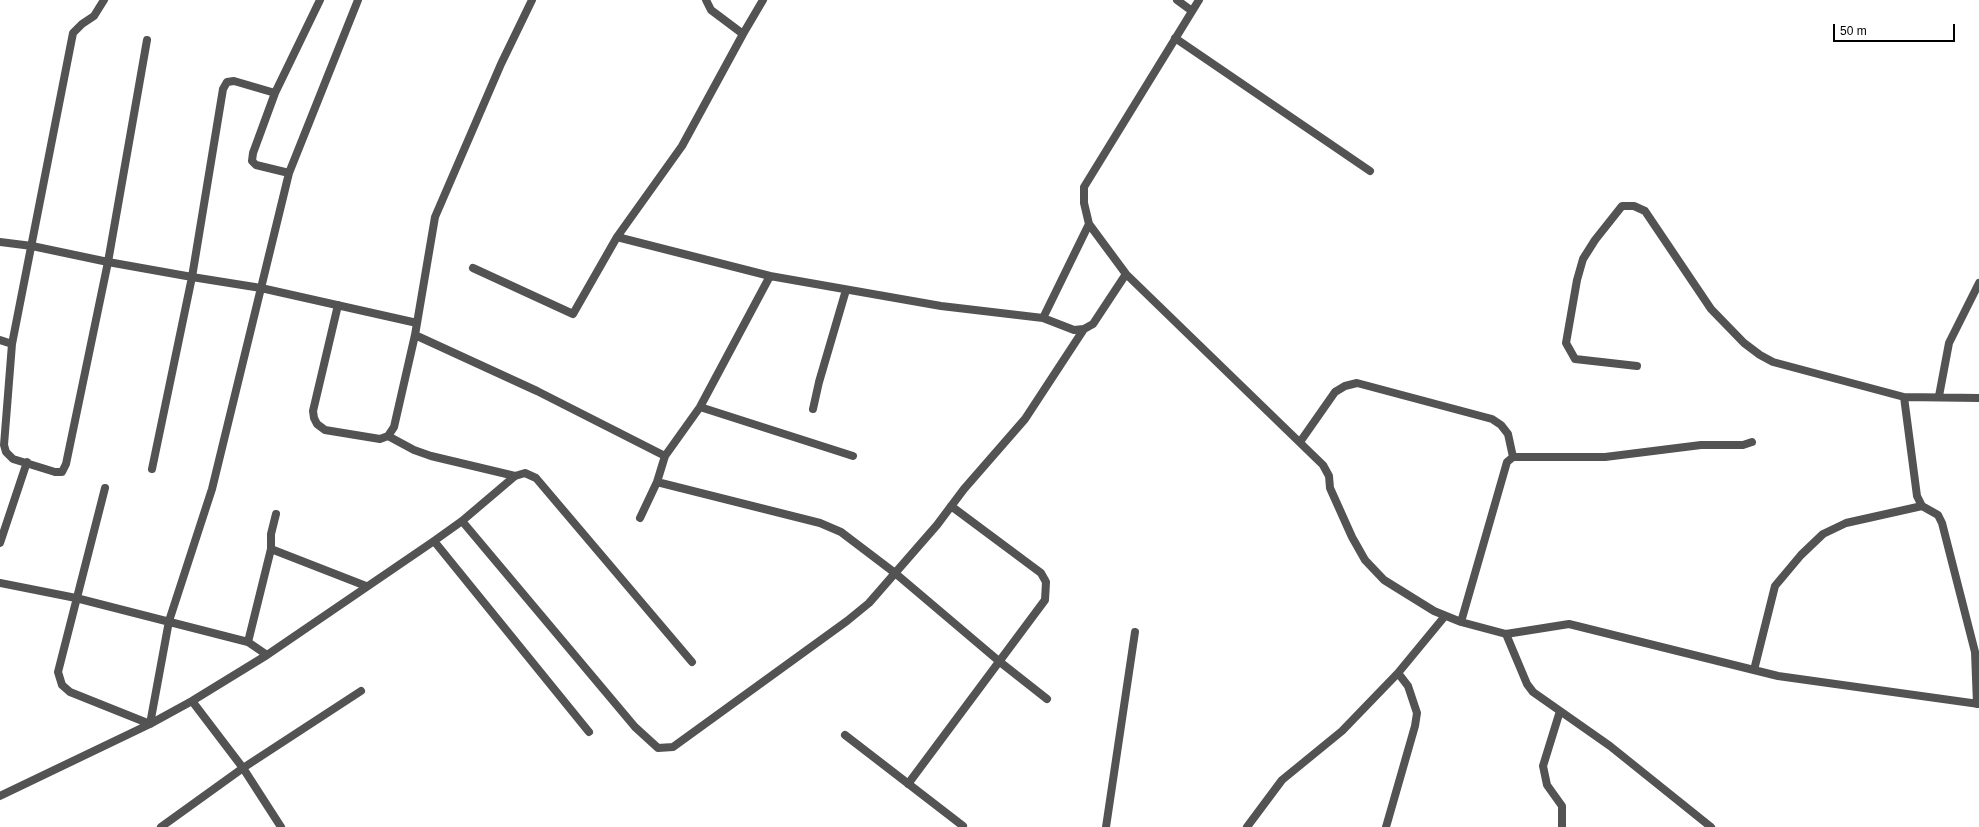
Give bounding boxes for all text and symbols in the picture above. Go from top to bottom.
scale bar [1835,16,1957,42]
text: 50 m [1840,24,1867,38]

